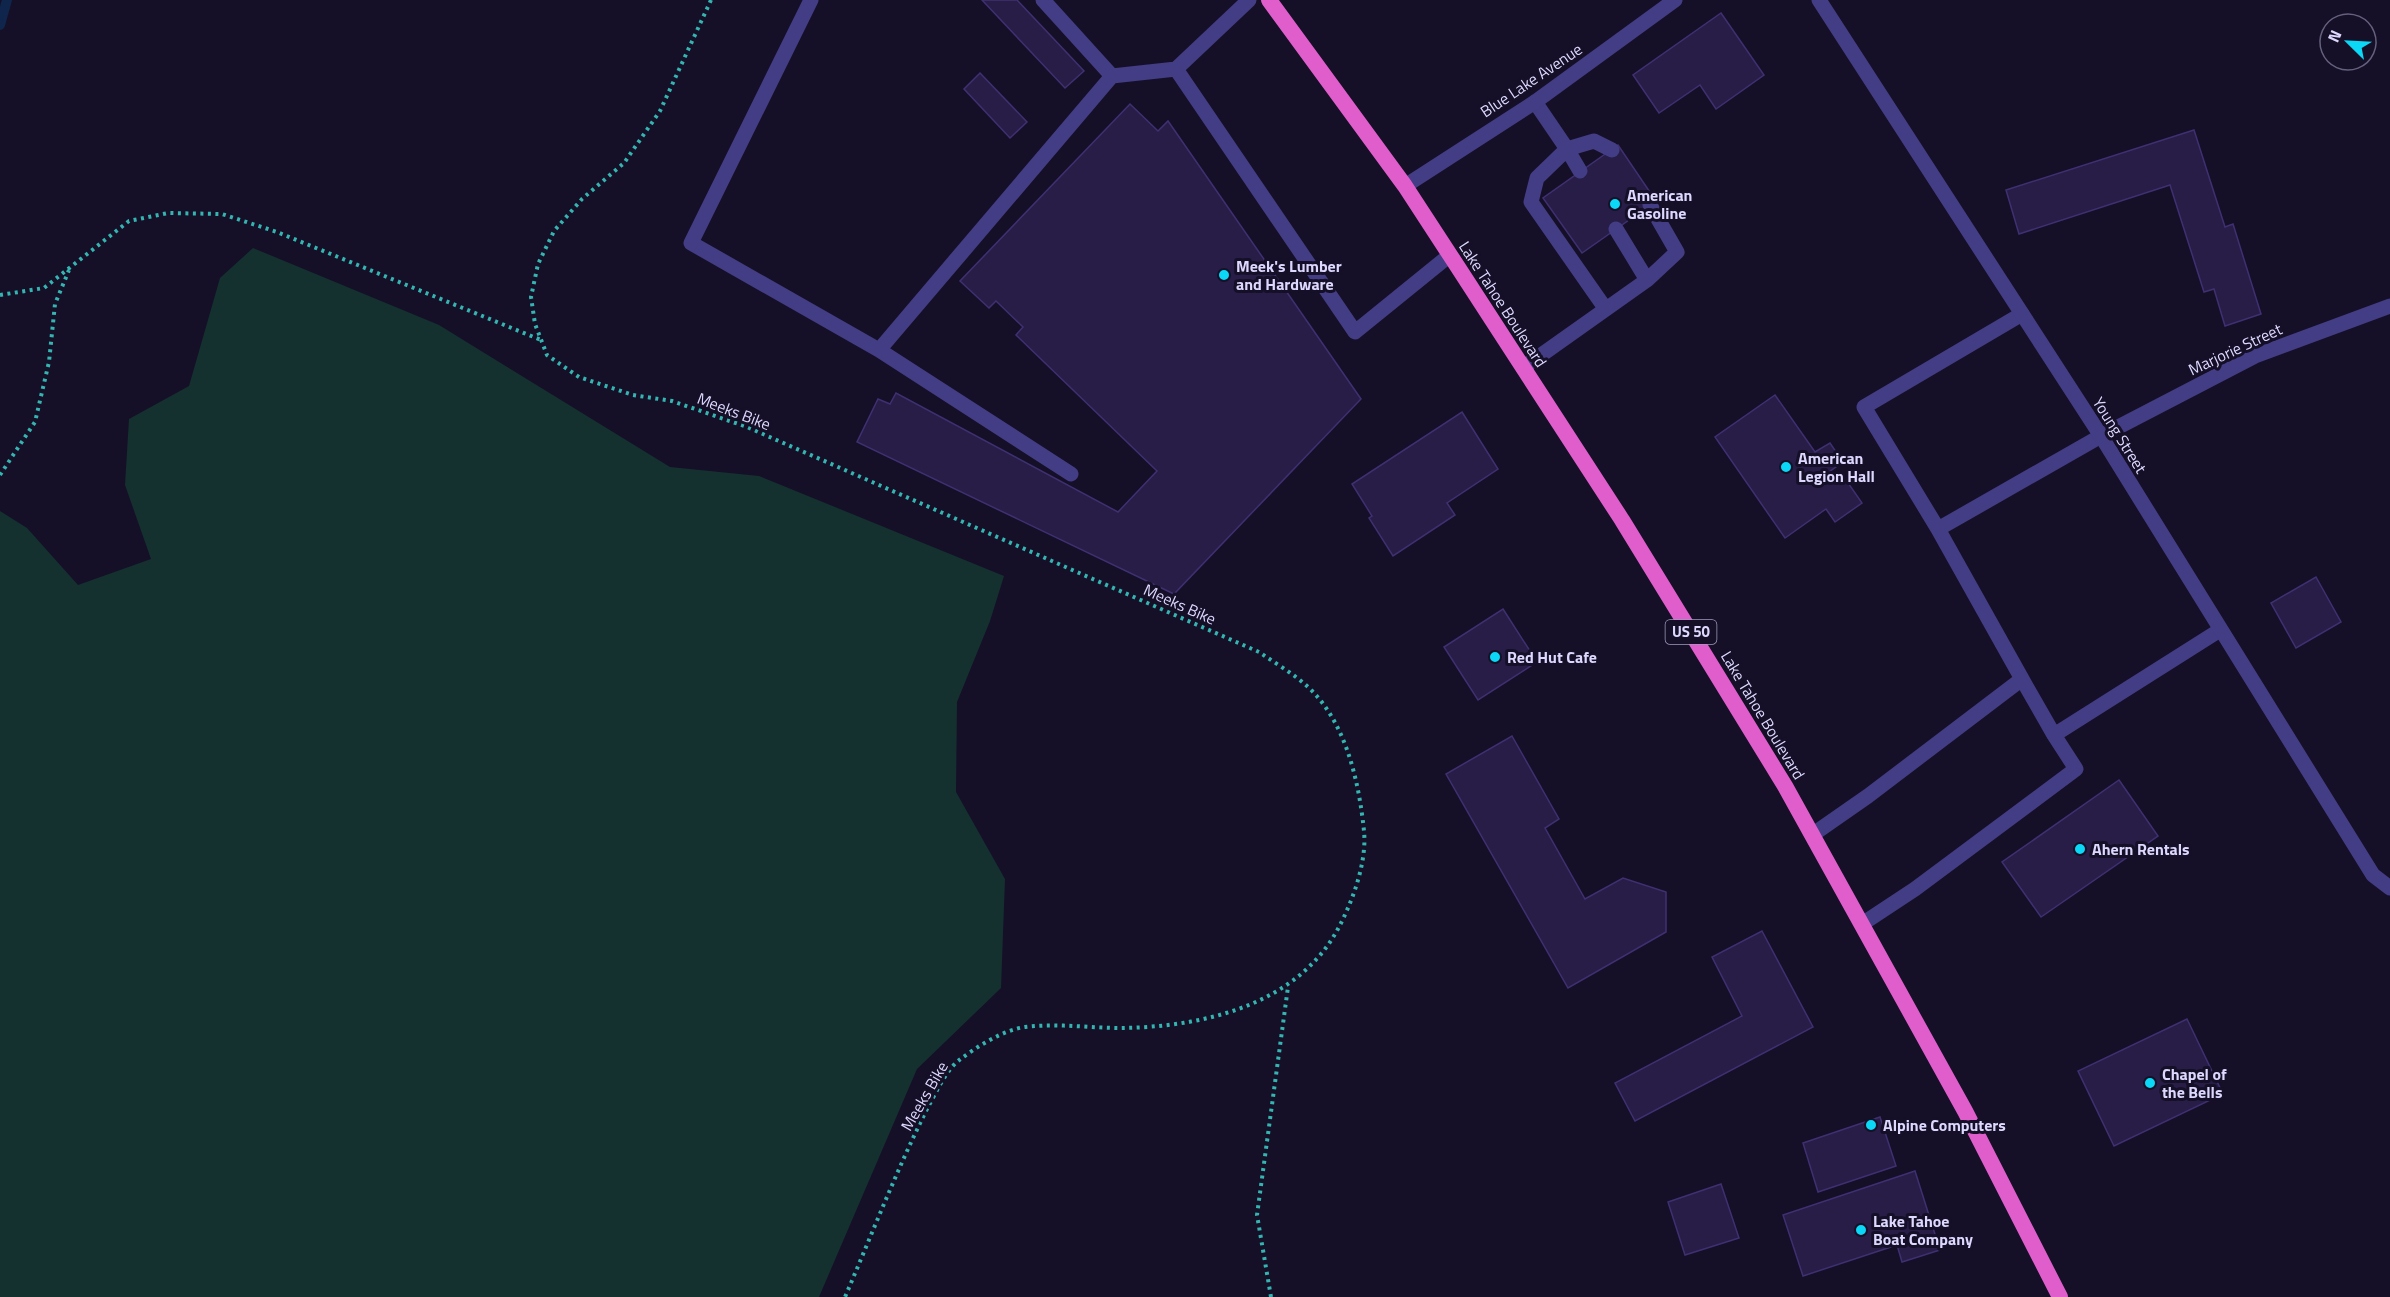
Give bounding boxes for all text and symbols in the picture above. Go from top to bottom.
north arrow [2318,12,2378,72]
text: N [2321,26,2348,46]
street label: Blue Lake Avenue [1475,37,1587,123]
place label: American Gasoline [1627,183,1692,225]
marker: American Gasoline [1608,197,1622,211]
street label: Lake Tahoe Boulevard [1453,236,1553,372]
place label: Meek's Lumber and Hardware [1236,254,1342,296]
marker: Meek's Lumber and Hardware [1217,268,1231,282]
street label: Marjorie Street [2184,317,2286,381]
street label: Meeks Bike [694,386,774,436]
street label: Young Street [2087,392,2153,478]
place label: American Legion Hall [1798,446,1875,488]
marker: American Legion Hall [1779,460,1793,474]
street label: Meeks Bike [1140,577,1220,631]
road number: US 50 [1666,620,1716,644]
place label: Red Hut Cafe [1507,645,1597,669]
street label: Lake Tahoe Boulevard [1715,646,1811,784]
marker: Red Hut Cafe [1488,650,1502,664]
place label: Ahern Rentals [2092,837,2190,861]
marker: Ahern Rentals [2073,842,2087,856]
street label: Meeks Bike [894,1057,954,1135]
place label: Chapel of the Bells [2162,1062,2227,1104]
marker: Chapel of the Bells [2143,1076,2157,1090]
place label: Alpine Computers [1883,1113,2006,1137]
marker: Alpine Computers [1864,1118,1878,1132]
place label: Lake Tahoe Boat Company [1873,1209,1973,1251]
marker: Lake Tahoe Boat Company [1854,1223,1868,1237]

